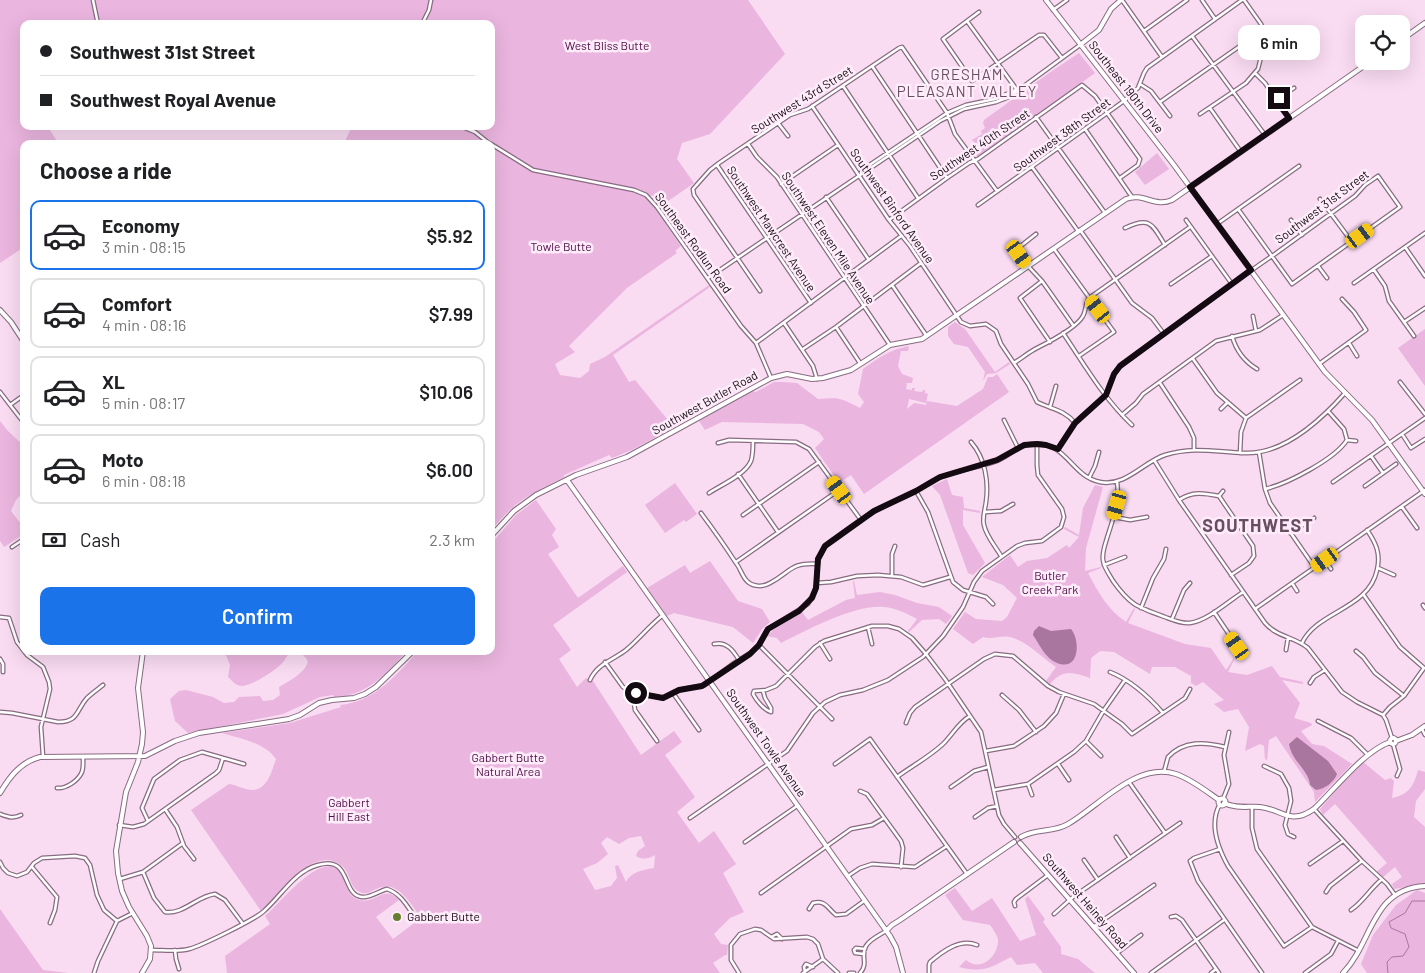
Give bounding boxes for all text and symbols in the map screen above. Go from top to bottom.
map controls [1355,15,1410,70]
button: locate [1355,15,1410,70]
callout: 6 min [1238,26,1320,61]
text: 6 min [1260,33,1298,52]
park label: West Bliss Butte [565,38,649,52]
street label: Southeast 190th Drive [1087,38,1167,135]
text: Southwest 31st Street [70,40,255,63]
street label: Southwest 43rd Street [748,62,855,136]
district label: GRESHAM PLEASANT VALLEY [897,65,1037,100]
route end [1268,87,1290,109]
text: Southwest Royal Avenue [70,88,276,111]
street label: Southwest 38th Street [1010,94,1113,174]
street label: Southwest 40th Street [927,106,1032,183]
street label: Southwest Binford Avenue [848,145,938,265]
text: Choose a ride [40,157,172,183]
street label: Southwest Mawcrest Avenue [724,163,819,294]
street label: Southwest 31st Street [1272,166,1371,246]
street label: Southwest Eleven Mile Avenue [779,169,878,306]
street label: Southeast Rodlun Road [653,189,735,295]
icon: car [42,213,87,258]
text: Economy [102,214,180,237]
car [1343,221,1376,251]
text: $5.92 [426,224,473,247]
text: 3 min · 08:15 [102,237,186,256]
car [1004,237,1033,271]
park label: Towle Butte [530,239,592,253]
icon: car [42,291,87,336]
text: Comfort [102,292,172,315]
car [1082,293,1113,325]
text: $7.99 [429,302,473,325]
text: 4 min · 08:16 [102,315,186,334]
street label: Southwest Butler Road [649,367,760,437]
icon: car [42,369,87,414]
text: XL [102,370,125,393]
text: $10.06 [419,380,473,403]
text: 5 min · 08:17 [102,393,185,412]
icon: car [42,447,87,492]
text: Moto [102,448,144,471]
text: $6.00 [426,458,473,481]
text: 6 min · 08:18 [102,471,186,490]
car [824,473,853,507]
car [1105,489,1128,521]
district label: SOUTHWEST [1202,514,1314,536]
icon: cash [40,526,68,554]
text: Cash [80,528,121,551]
text: 2.3 km [429,530,475,549]
car [1308,545,1341,575]
park label: Butler Creek Park [1022,568,1078,596]
button: Confirm [40,587,475,645]
car [1222,629,1251,663]
route start [625,682,647,704]
street label: Southwest Towle Avenue [724,686,809,799]
park label: Gabbert Butte Natural Area [472,750,544,778]
park label: Gabbert Hill East [328,795,370,823]
street label: Southwest Heiney Road [1040,850,1131,951]
place label: Gabbert Butte [407,909,480,923]
marker: Gabbert Butte [391,911,403,923]

